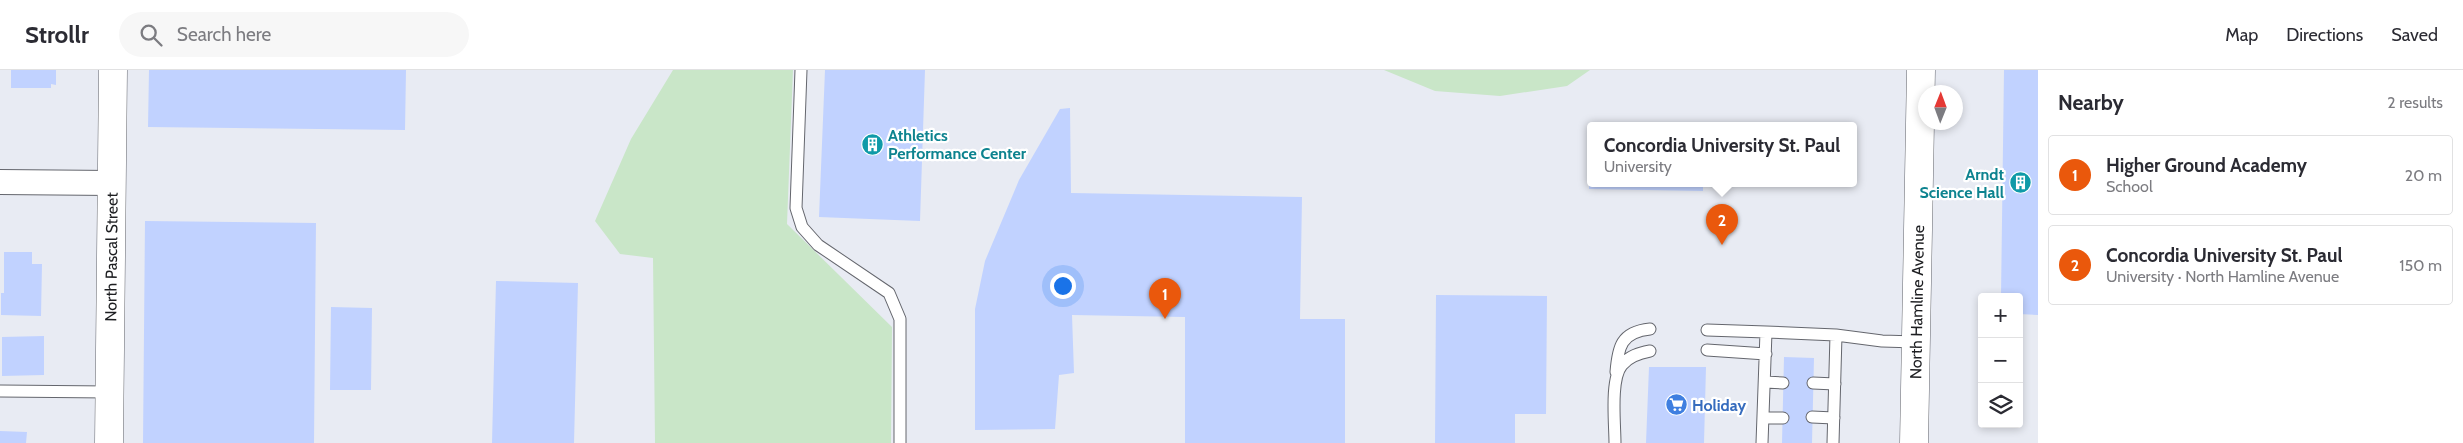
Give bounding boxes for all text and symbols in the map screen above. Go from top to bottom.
search box [119,12,469,57]
text: Strollr [25,20,89,49]
icon: search [137,21,165,49]
text: Search here [177,23,271,46]
text: Map [2225,24,2258,46]
text: Directions [2286,24,2363,46]
text: Saved [2391,24,2438,46]
north arrow [1918,85,1963,130]
text: Nearby [2058,90,2124,115]
text: 2 results [2387,93,2443,112]
popup [1587,122,1857,187]
place label: Athletics Performance Center [888,126,1027,163]
building icon: Athletics Performance Center [860,132,884,156]
text: Concordia University St. Paul [1604,134,1840,157]
text: Higher Ground Academy [2106,154,2307,177]
text: University [1604,157,1672,176]
place label: Arndt Science Hall [1920,165,2004,202]
text: 1 [2072,166,2078,185]
text: 20 m [2405,166,2442,185]
building icon: Arndt Science Hall [2008,171,2032,195]
text: School [2106,177,2153,196]
street label: North Pascal Street [101,192,121,322]
pin: 2 [1706,204,1738,245]
street label: North Hamline Avenue [1906,225,1928,379]
text: Concordia University St. Paul [2106,244,2342,267]
text: 2 [2071,256,2079,275]
text: 150 m [2399,256,2442,275]
text: University · North Hamline Avenue [2106,267,2339,286]
your location [1050,273,1076,299]
pin: 1 [1149,278,1181,319]
map controls [1978,293,2023,428]
button: + [1978,293,2023,338]
button: − [1978,338,2023,383]
button: layers [1978,383,2023,428]
supermarket icon: Holiday [1664,393,1688,417]
place label: Holiday [1692,396,1746,415]

